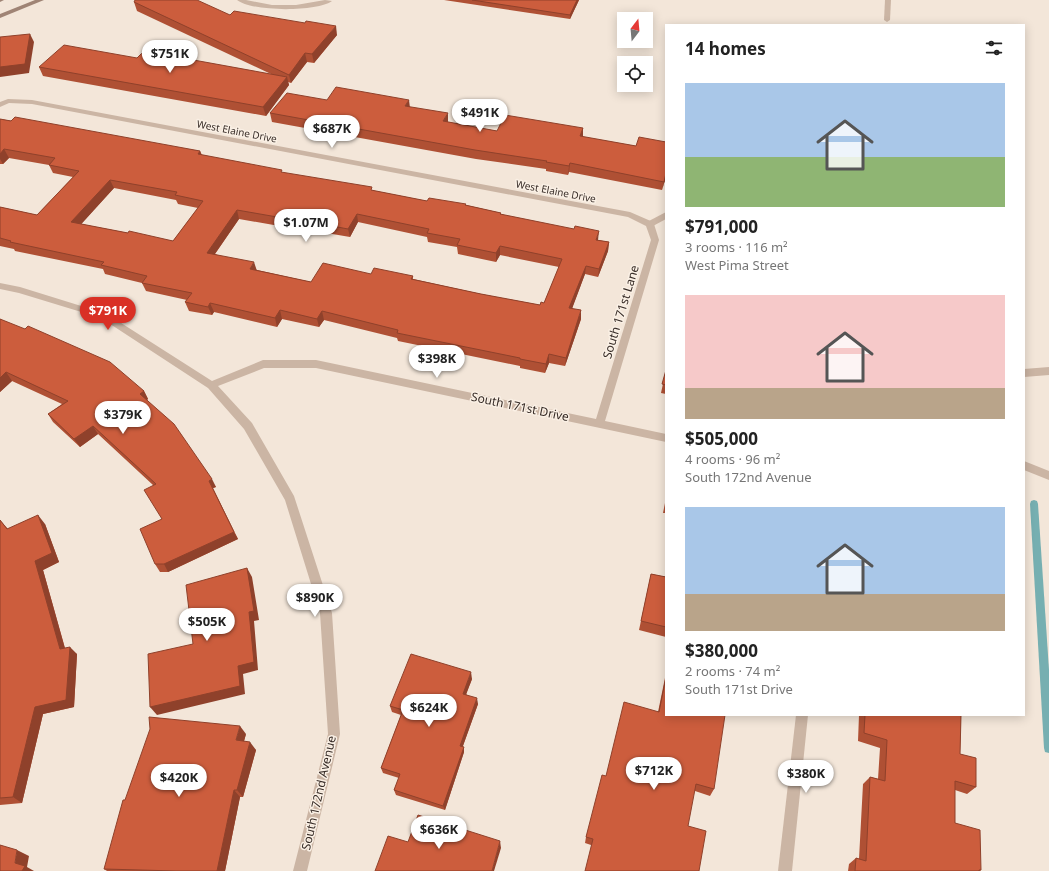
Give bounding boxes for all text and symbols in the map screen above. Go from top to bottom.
north arrow [617,12,653,48]
map controls [617,12,653,92]
text: 14 homes [685,37,766,60]
icon: filters [983,37,1005,59]
pin: $751K [142,40,198,74]
text: $751K [151,44,189,62]
button: locate [617,56,653,92]
pin: $491K [452,99,508,133]
text: $491K [461,103,499,121]
icon: home [809,109,881,181]
pin: $687K [304,115,360,149]
street label: West Elaine Drive [196,116,279,146]
text: $687K [313,119,351,137]
street label: West Elaine Drive [515,176,598,206]
pin: $1.07M [273,209,339,243]
text: $1.07M [283,213,329,231]
text: $791,000 [685,215,758,238]
text: 3 rooms · 116 m² [685,238,788,256]
text: West Pima Street [685,256,789,274]
street label: South 171st Lane [598,263,643,361]
pin: $791K [80,297,136,331]
text: $791K [89,301,127,319]
icon: home [809,321,881,393]
pin: $398K [409,345,465,379]
text: $398K [418,349,456,367]
street label: South 171st Drive [470,388,571,425]
pin: $379K [95,401,151,435]
text: $379K [104,405,142,423]
text: $505,000 [685,427,758,450]
text: 4 rooms · 96 m² [685,450,780,468]
text: South 172nd Avenue [685,468,812,486]
icon: home [809,533,881,605]
pin: $890K [287,584,343,618]
text: $890K [296,588,334,606]
pin: $505K [179,608,235,642]
text: $505K [188,612,226,630]
text: $380,000 [685,639,758,662]
text: 2 rooms · 74 m² [685,662,780,680]
text: South 171st Drive [685,680,793,698]
pin: $624K [401,694,457,728]
text: $624K [410,698,448,716]
street label: South 172nd Avenue [297,734,340,852]
pin: $712K [626,757,682,791]
pin: $380K [778,760,834,794]
text: $712K [635,761,673,779]
pin: $420K [151,764,207,798]
text: $380K [787,764,825,782]
text: $420K [160,768,198,786]
pin: $636K [411,816,467,850]
text: $636K [420,820,458,838]

